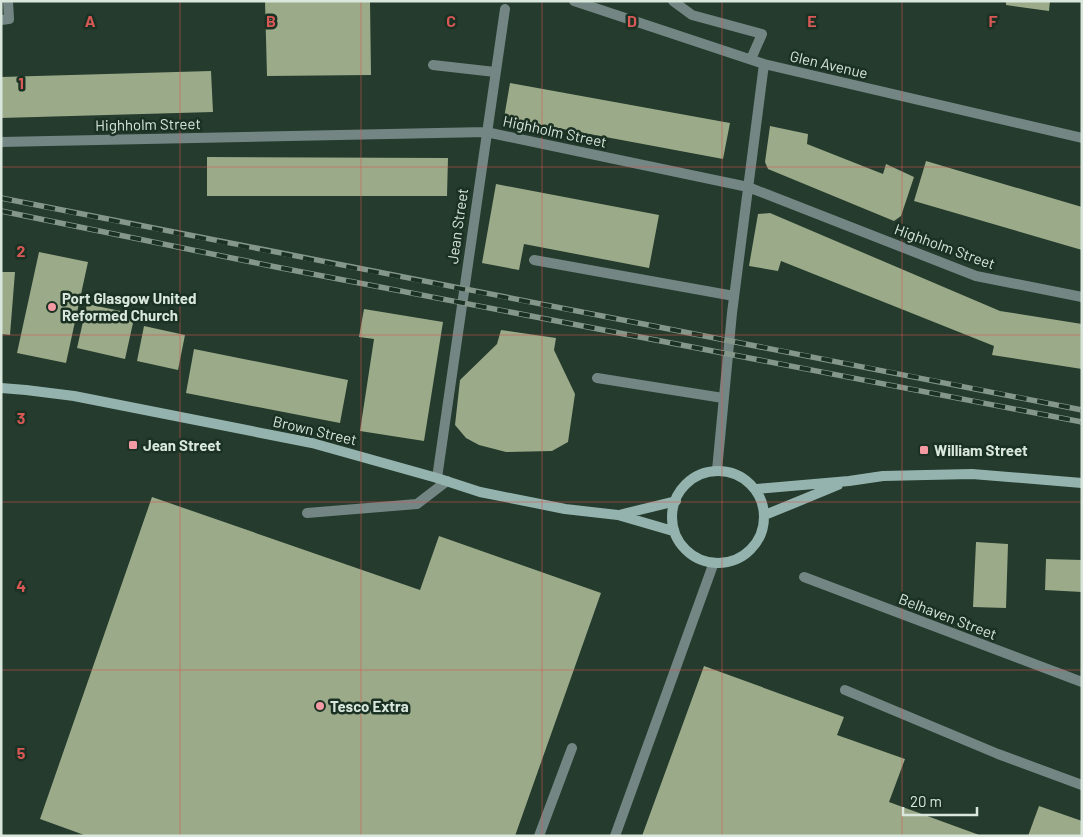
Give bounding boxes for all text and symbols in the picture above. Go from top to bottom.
text: A [85,11,96,30]
text: B [266,11,276,30]
text: C [446,11,456,30]
text: D [627,11,637,30]
text: E [807,11,817,30]
text: F [989,11,998,30]
street label: Glen Avenue [788,46,870,82]
text: 1 [18,73,24,92]
street label: Highholm Street [501,111,609,151]
street label: Highholm Street [95,114,201,134]
street label: Jean Street [443,187,471,265]
street label: Highholm Street [892,219,998,273]
text: 2 [17,241,26,260]
place label: Port Glasgow United Reformed Church [62,289,196,324]
marker: Port Glasgow United Reformed Church [46,301,58,313]
text: 3 [17,408,25,427]
street label: Brown Street [271,412,359,448]
place label: Jean Street [143,436,221,454]
marker: Jean Street [127,439,139,451]
place label: William Street [934,441,1028,459]
marker: William Street [918,444,930,456]
text: 4 [16,576,26,595]
street label: Belhaven Street [896,589,1000,643]
place label: Tesco Extra [330,697,409,715]
marker: Tesco Extra [314,700,326,712]
text: 5 [17,743,26,762]
scale bar [903,784,977,816]
text: 20 m [910,792,942,810]

